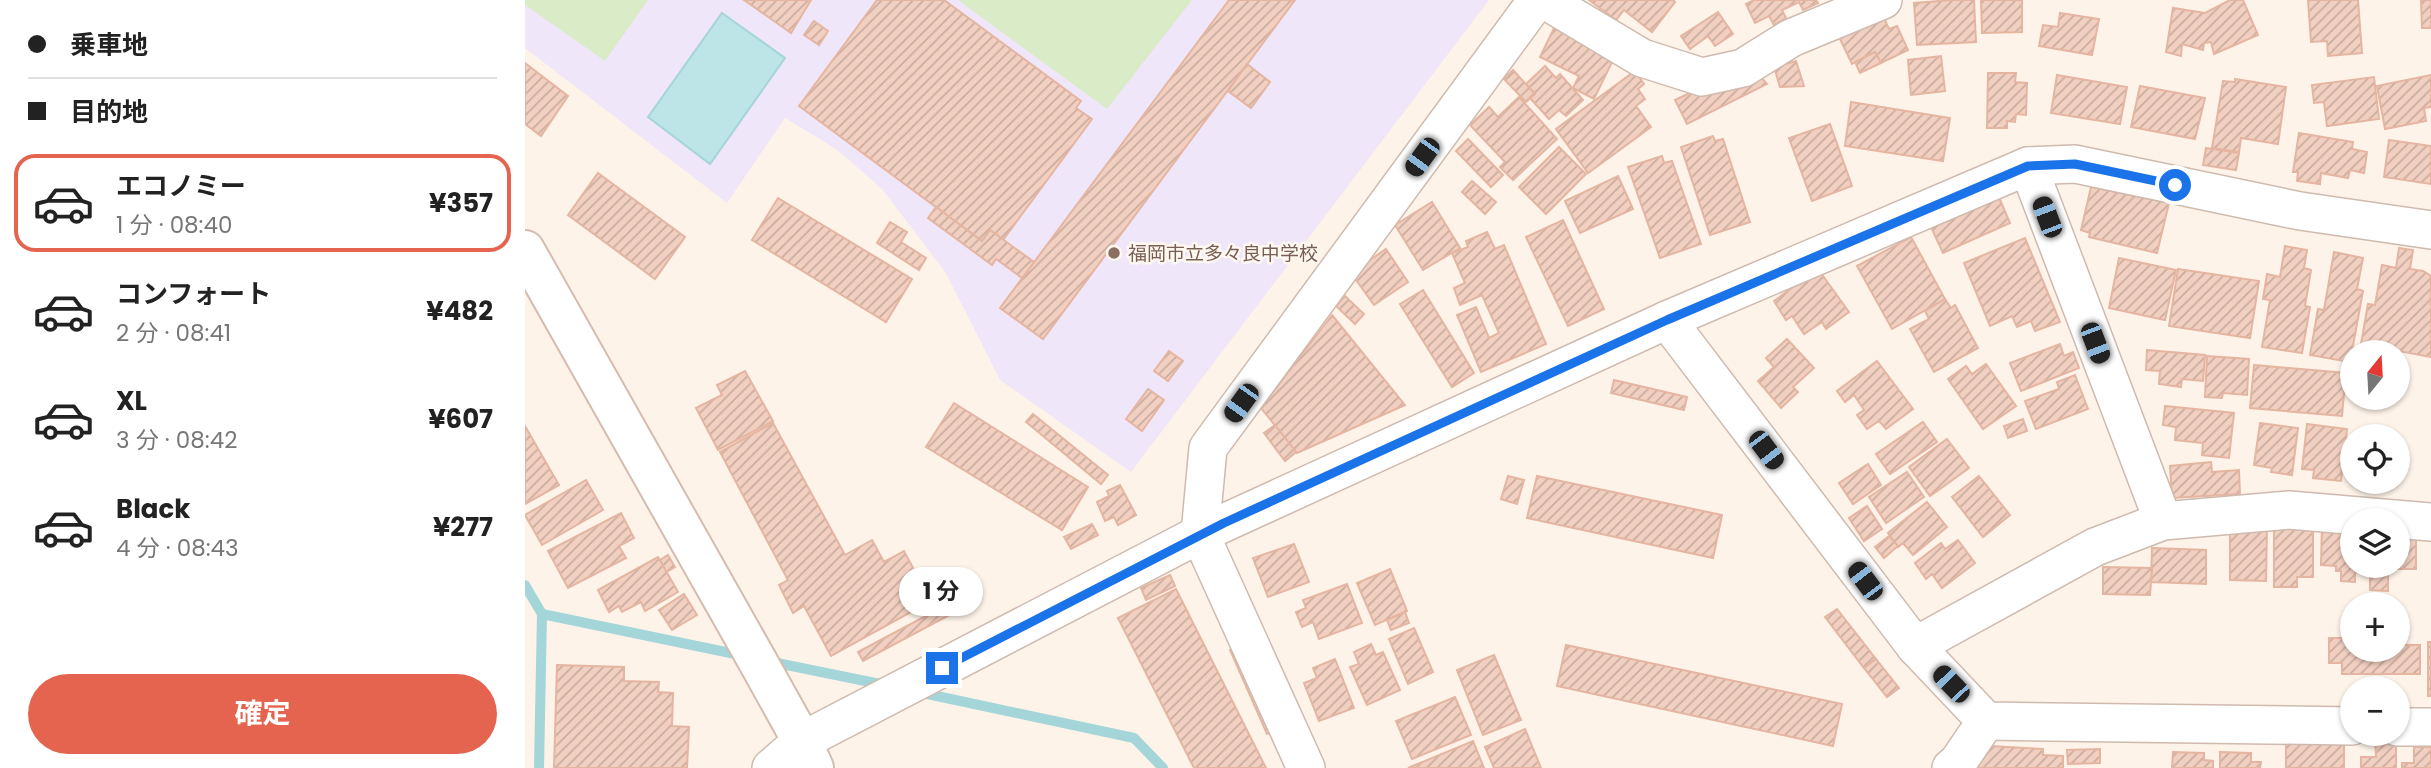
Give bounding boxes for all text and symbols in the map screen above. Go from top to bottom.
text: 乗車地 [70,27,148,63]
text: 目的地 [70,94,148,130]
car [1402,134,1443,180]
text: エコノミー [116,168,246,204]
route start [2159,169,2191,201]
icon: car [32,172,95,235]
text: ¥357 [429,185,493,221]
car [2030,194,2065,240]
text: 1 分 · 08:40 [116,209,232,241]
place label: 福岡市立多々良中学校 [1128,240,1318,267]
marker: 福岡市立多々良中学校 [1106,245,1122,261]
text: コンフォート [116,276,271,312]
icon: car [32,280,95,343]
text: ¥482 [426,293,493,329]
text: 2 分 · 08:41 [116,317,231,349]
car [2078,320,2113,366]
north arrow [2340,340,2410,410]
map controls [2340,340,2410,746]
car [1221,380,1262,426]
text: XL [116,383,147,419]
icon: car [32,388,95,451]
text: ¥607 [428,401,493,437]
text: 3 分 · 08:42 [116,424,237,456]
button: locate [2340,424,2410,494]
car [1745,427,1788,473]
text: Black [116,491,190,527]
icon: car [32,496,95,559]
button: layers [2340,508,2410,578]
text: ¥277 [433,509,493,545]
text: 4 分 · 08:43 [116,532,239,564]
car [1844,558,1887,604]
callout: 1 分 [900,566,984,616]
text: 1 分 [923,575,959,607]
button: + [2340,592,2410,662]
route end [926,652,958,684]
car [1929,662,1974,706]
button: 確定 [28,674,497,754]
button: − [2340,676,2410,746]

